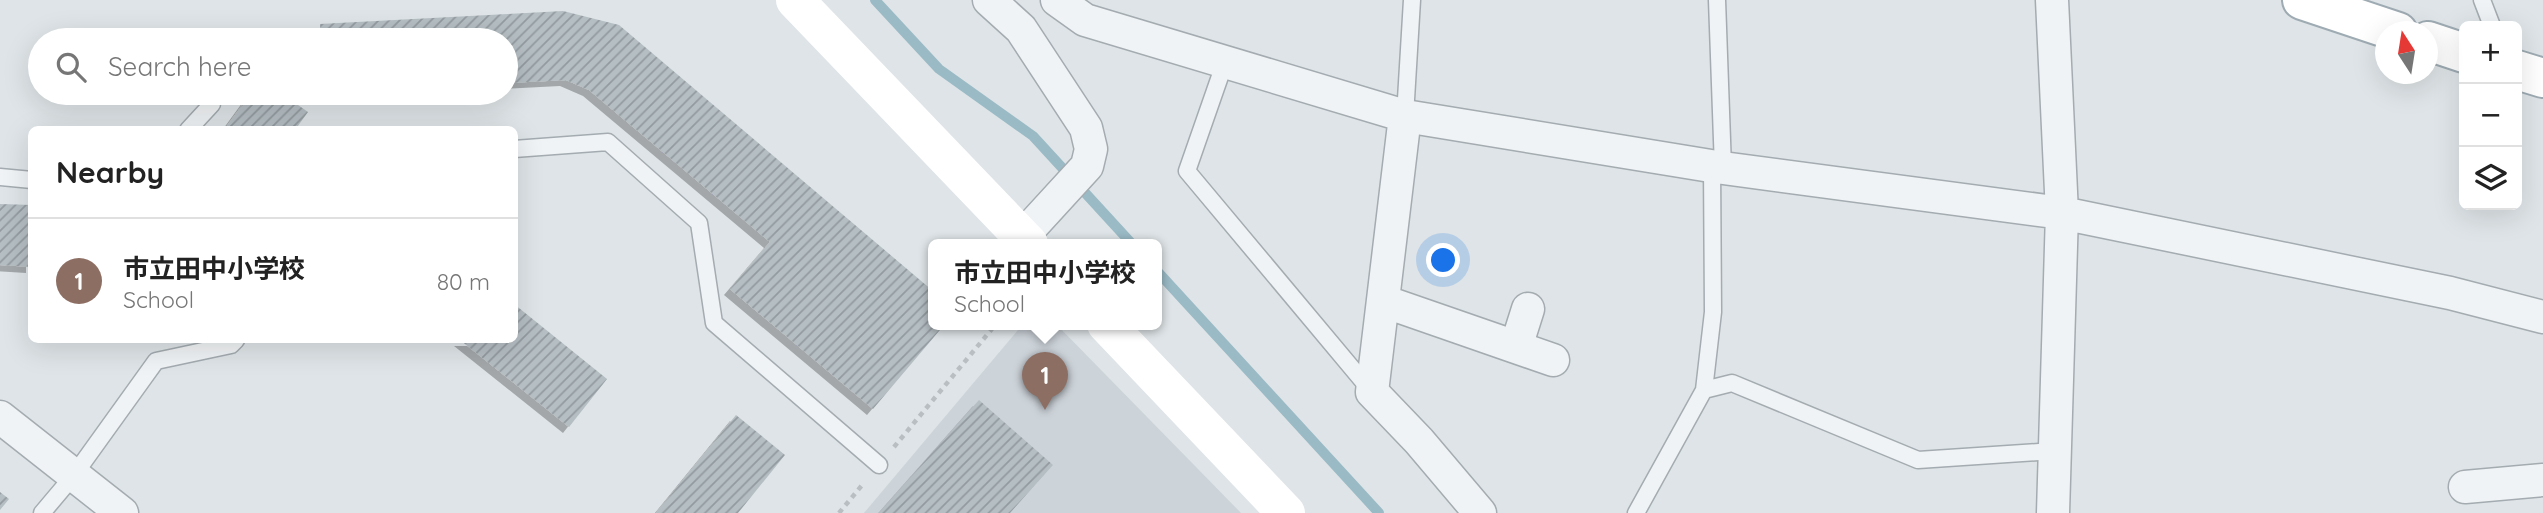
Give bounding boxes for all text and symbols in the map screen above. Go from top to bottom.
north arrow [2375,21,2438,84]
map controls [2459,21,2522,210]
button: + [2459,21,2522,84]
search box [28,28,518,105]
icon: search [52,48,90,86]
text: Search here [108,50,252,83]
button: − [2459,84,2522,147]
button: layers [2459,147,2522,210]
text: Nearby [56,153,164,191]
popup [928,239,1162,330]
your location [1426,243,1460,277]
text: 市立田中小学校 [123,252,305,285]
text: 市立田中小学校 [954,256,1136,289]
text: 1 [75,267,83,296]
text: 80 m [437,267,490,296]
text: School [123,285,194,314]
text: School [954,289,1025,318]
pin: 1 [1022,352,1068,410]

